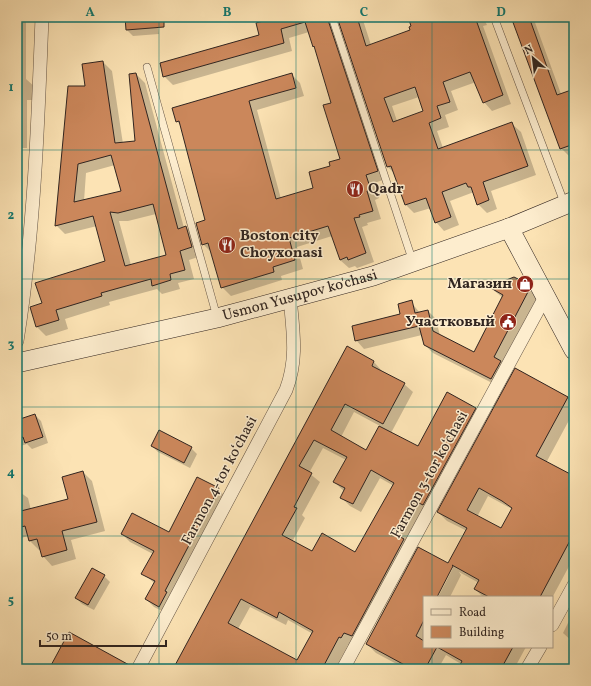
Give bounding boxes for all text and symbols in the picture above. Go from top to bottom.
text: A [85,4,95,22]
text: B [223,4,232,22]
text: C [360,4,368,22]
text: D [496,4,506,22]
north arrow [513,38,553,78]
text: N [522,42,536,59]
text: 1 [8,79,14,97]
restaurant icon: Qadr [345,179,365,199]
place label: Qadr [368,179,404,200]
text: 2 [8,207,15,225]
place label: Boston city Choyxonasi [240,226,323,264]
restaurant icon: Boston city Choyxonasi [217,235,237,255]
street label: Usmon Yusupov ko'chasi [220,265,381,327]
place label: Магазин [447,274,512,295]
shop icon: Магазин [515,274,535,294]
place label: Участковый [406,312,495,333]
public building icon: Участковый [498,312,518,332]
text: 3 [8,336,15,354]
street label: Farmon 3-tor koʻchasi [386,407,474,543]
street label: Farmon 4-tor koʻchasi [177,413,263,549]
text: 4 [7,464,15,482]
text: 5 [8,592,14,610]
legend [423,596,553,648]
text: Road [459,605,486,621]
scale bar [40,622,166,648]
text: Building [459,625,504,641]
text: 50 m [46,629,72,645]

